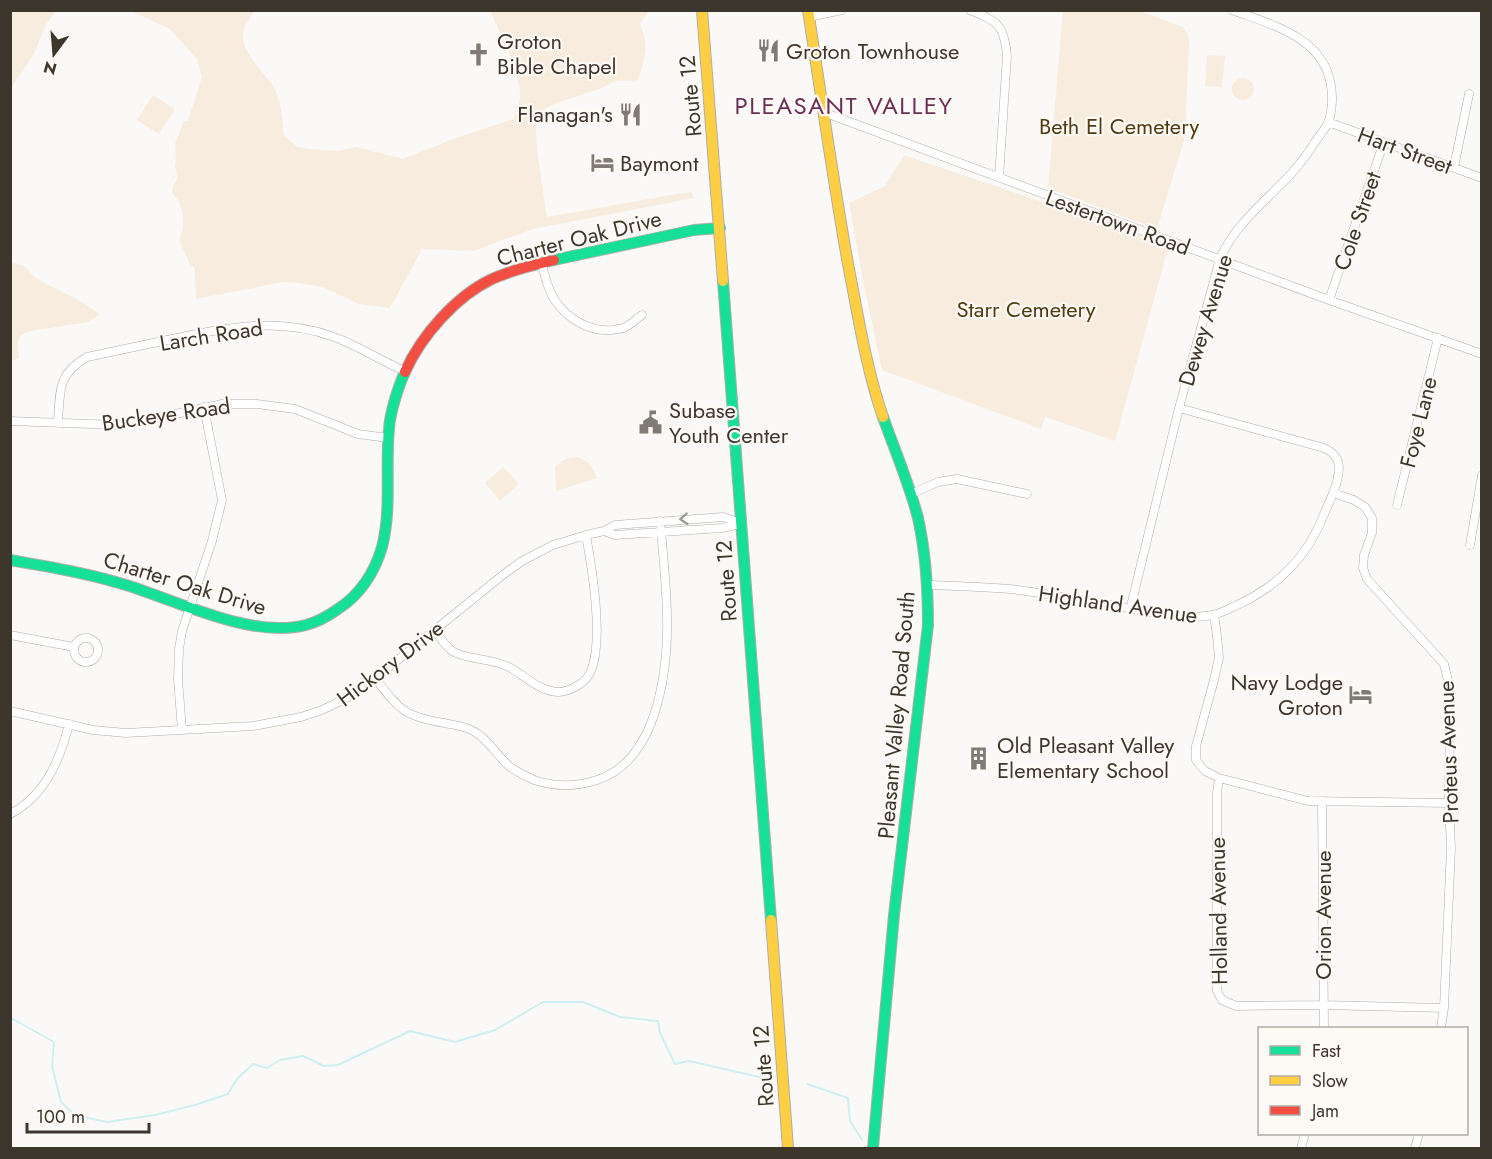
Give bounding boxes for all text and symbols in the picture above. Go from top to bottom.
north arrow [24,24,84,84]
place label: Groton Bible Chapel [497,25,617,82]
place label: Groton Townhouse [786,35,959,67]
restaurant icon: Groton Townhouse [755,38,781,64]
church icon: Groton Bible Chapel [466,41,492,67]
street label: Route 12 [671,54,709,138]
text: N [41,55,59,81]
district label: PLEASANT VALLEY [735,88,954,123]
place label: Flanagan's [517,98,613,130]
restaurant icon: Flanagan's [618,101,644,127]
park label: Beth El Cemetery [1039,110,1199,142]
street label: Hart Street [1353,118,1457,182]
place label: Baymont [620,147,699,179]
hotel icon: Baymont [589,150,615,176]
street label: Cole Street [1325,167,1389,275]
street label: Lestertown Road [1041,181,1195,263]
street label: Charter Oak Drive [493,202,665,274]
street label: Dewey Avenue [1170,250,1240,390]
park label: Starr Cemetery [957,293,1096,325]
street label: Larch Road [157,311,265,359]
street label: Foye Lane [1391,373,1445,471]
street label: Buckeye Road [100,389,232,439]
place label: Subase Youth Center [669,394,789,451]
public building icon: Subase Youth Center [638,410,664,436]
one-way arrow [680,512,689,525]
street label: Route 12 [707,539,745,623]
street label: Charter Oak Drive [100,543,270,623]
street label: Highland Avenue [1036,577,1200,631]
street label: Pleasant Valley Road South [869,590,923,840]
street label: Hickory Drive [330,612,450,714]
place label: Navy Lodge Groton [1231,666,1343,723]
street label: Proteus Avenue [1430,680,1466,824]
hotel icon: Navy Lodge Groton [1348,682,1374,708]
place label: Old Pleasant Valley Elementary School [997,729,1175,786]
building icon: Old Pleasant Valley Elementary School [966,745,992,771]
street label: Holland Avenue [1201,837,1235,985]
street label: Orion Avenue [1307,850,1339,980]
street label: Route 12 [744,1024,782,1108]
legend [1258,1027,1468,1135]
text: Fast [1312,1038,1341,1064]
text: Slow [1312,1068,1349,1094]
scale bar [27,1096,148,1134]
text: Jam [1310,1098,1339,1124]
text: 100 m [36,1104,85,1130]

